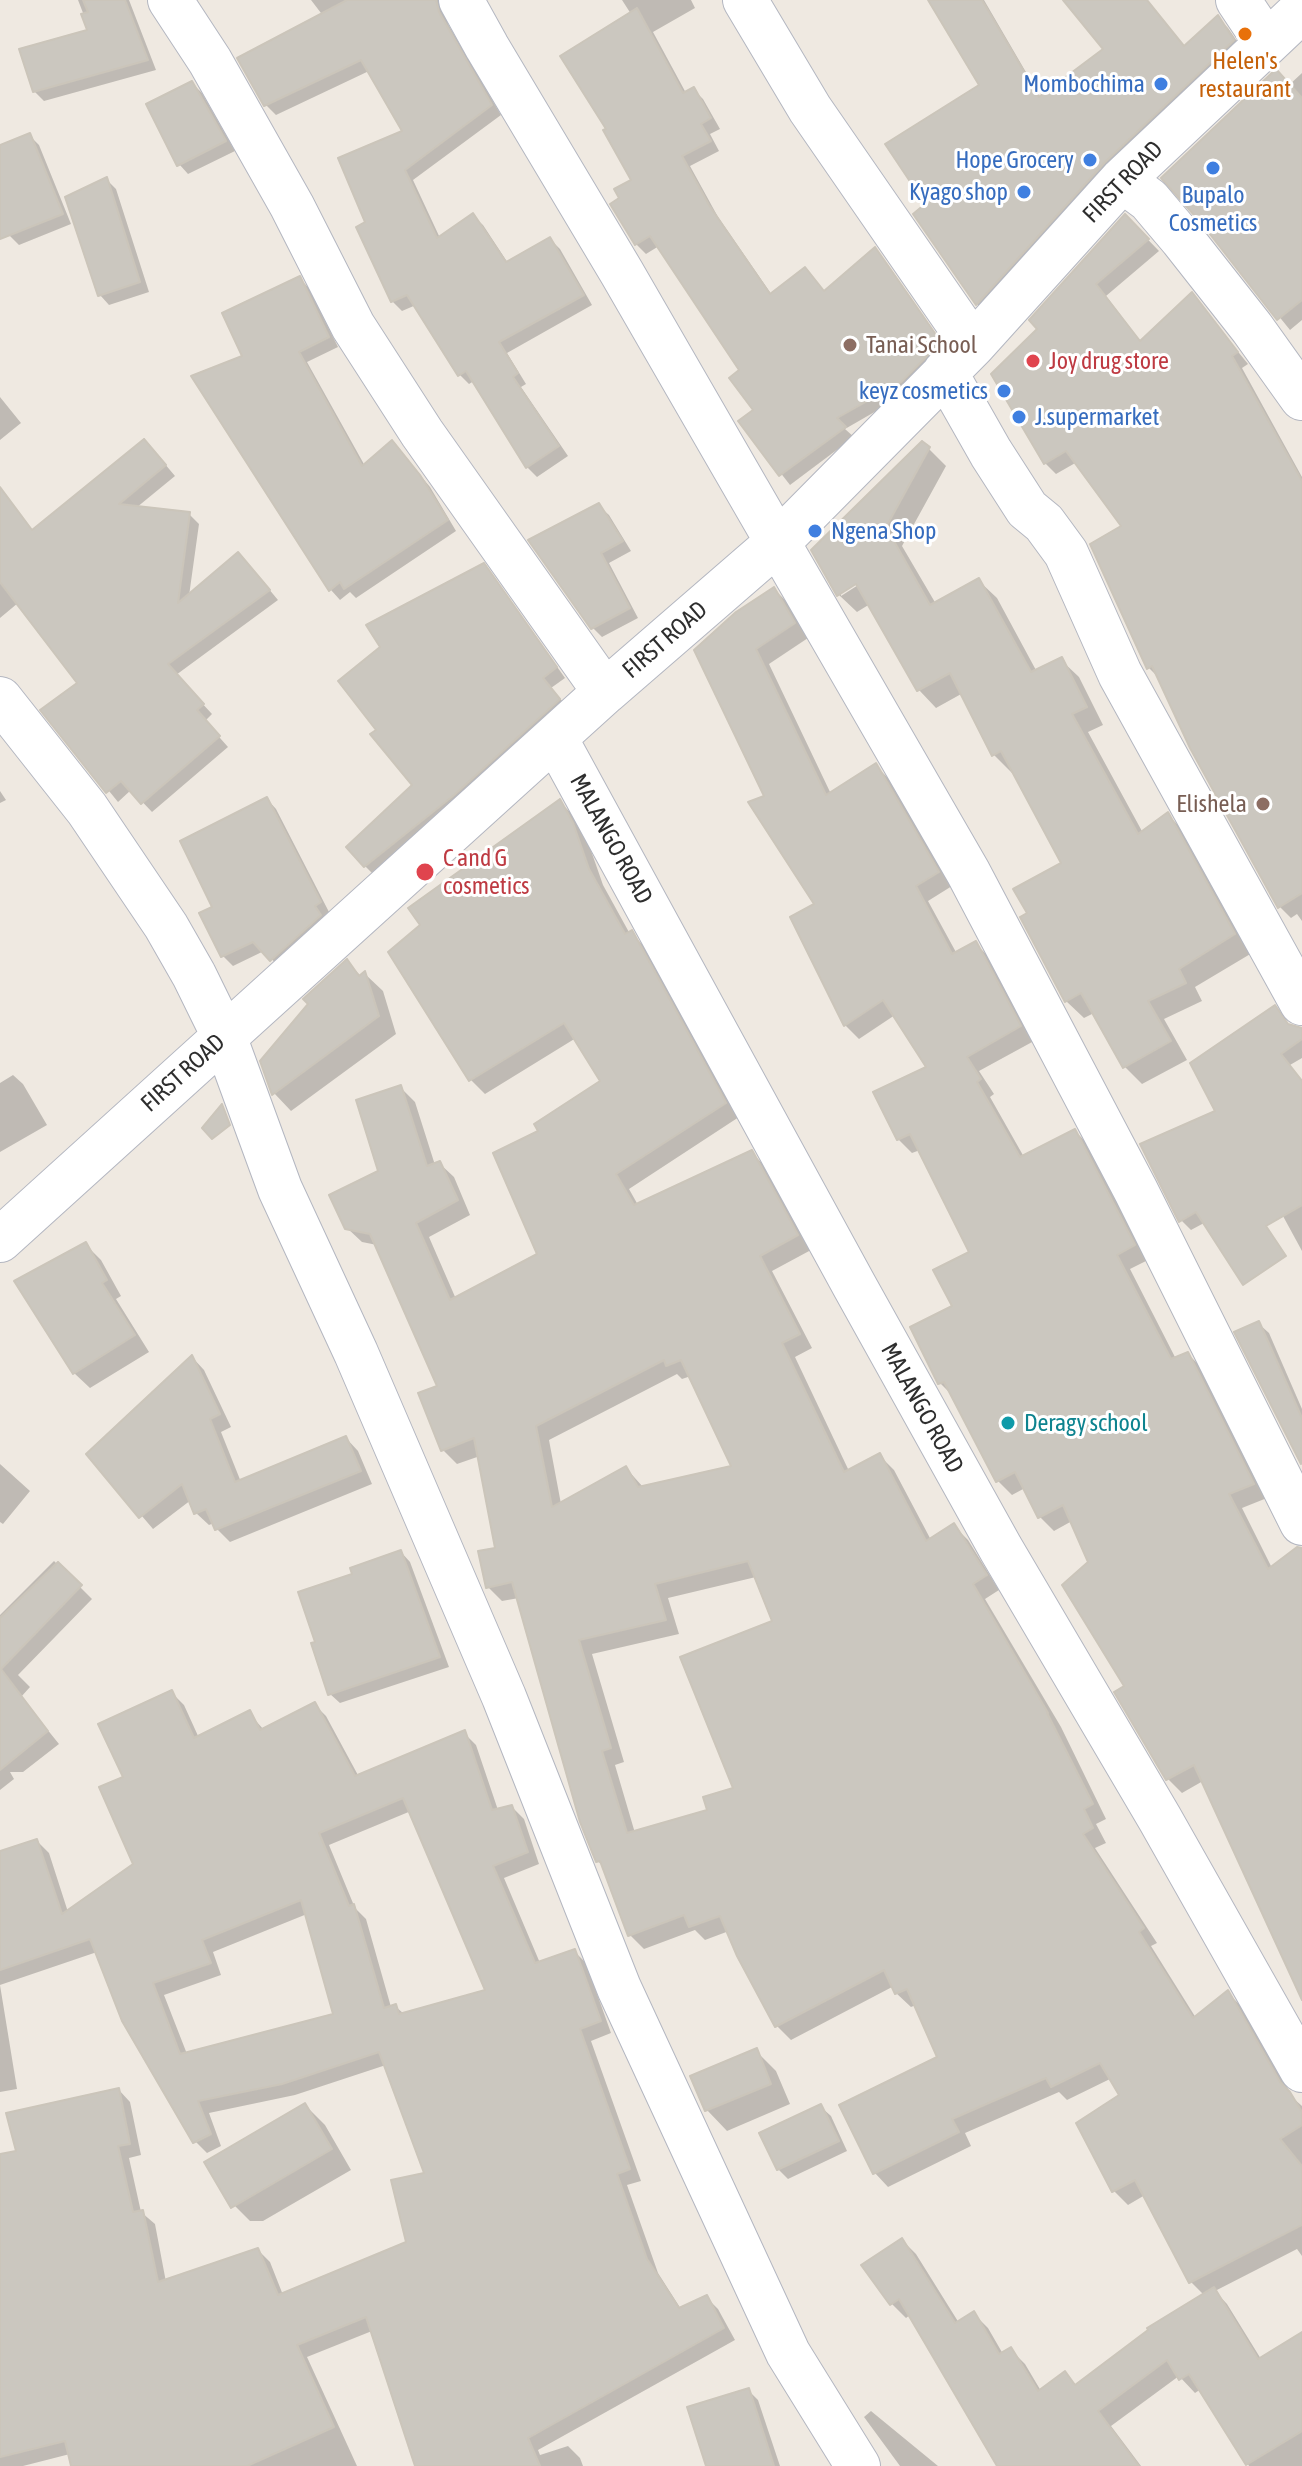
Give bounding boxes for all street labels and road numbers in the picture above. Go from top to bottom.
street label: FIRST ROAD [1077,135,1169,229]
street label: FIRST ROAD [617,595,713,685]
street label: MALANGO ROAD [563,769,659,909]
street label: FIRST ROAD [135,1028,231,1118]
street label: MALANGO ROAD [874,1338,970,1478]

